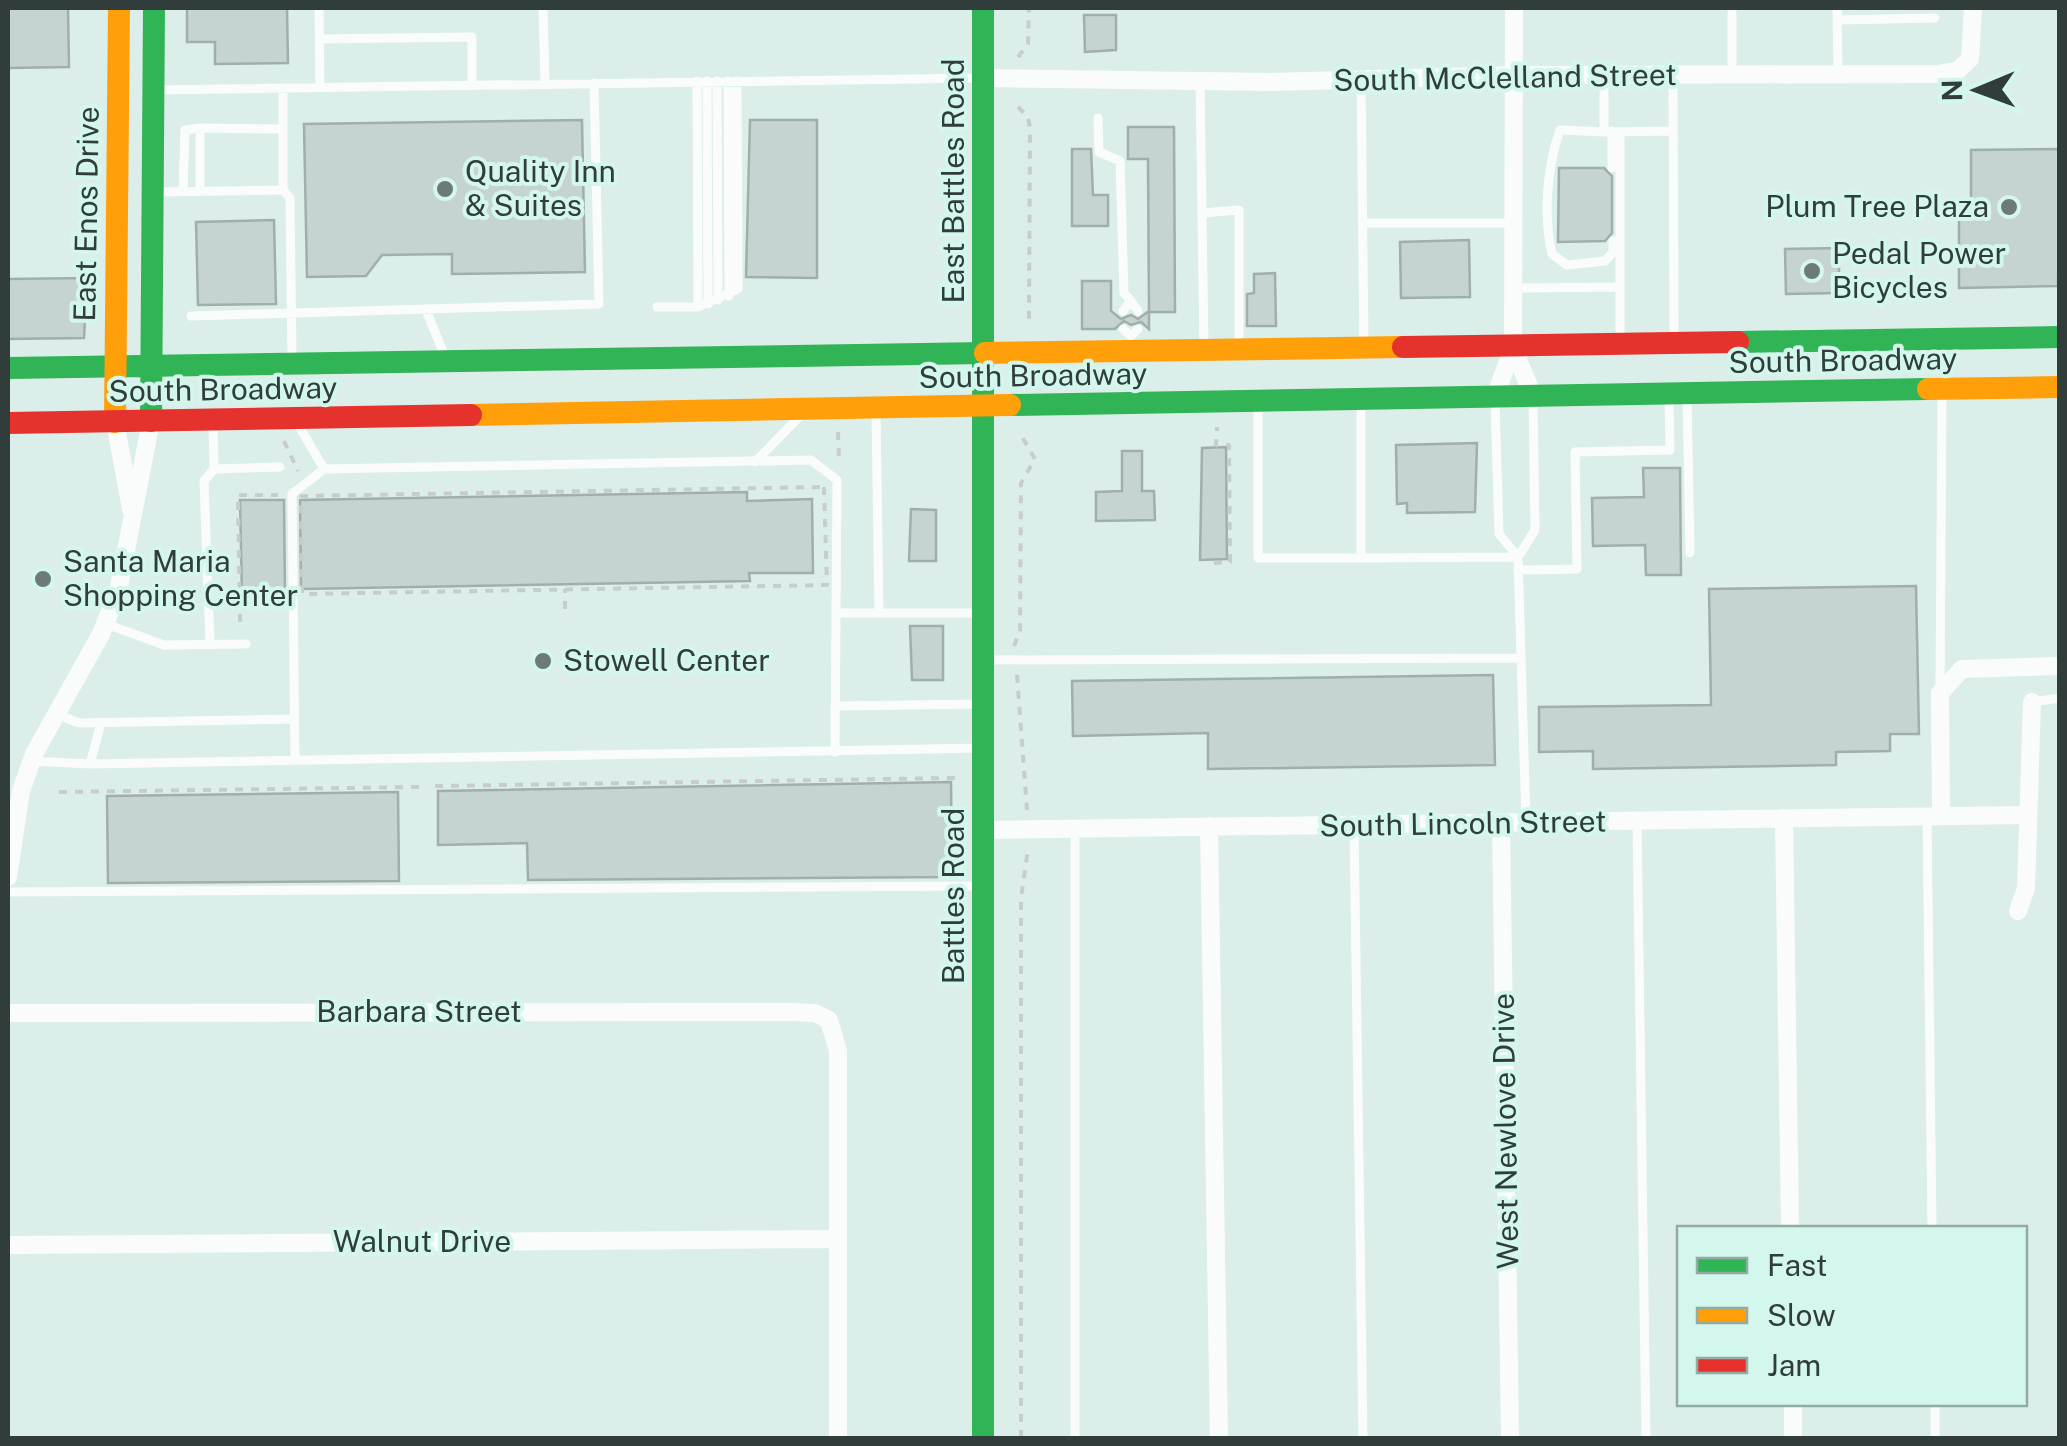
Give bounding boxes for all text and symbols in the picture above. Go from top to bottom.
north arrow [1927,40,2027,140]
street label: South McClelland Street [1333,56,1677,98]
street label: East Battles Road [935,58,971,304]
text: N [1935,79,1968,102]
street label: East Enos Drive [66,106,106,322]
place label: Quality Inn & Suites [465,153,616,223]
marker: Quality Inn & Suites [434,178,456,200]
place label: Plum Tree Plaza [1765,188,1989,224]
marker: Plum Tree Plaza [1998,196,2020,218]
place label: Pedal Power Bicycles [1832,235,2006,305]
marker: Pedal Power Bicycles [1801,260,1823,282]
street label: South Broadway [1728,340,1958,380]
street label: South Broadway [918,355,1148,395]
street label: South Broadway [108,369,338,409]
place label: Santa Maria Shopping Center [63,543,298,613]
marker: Santa Maria Shopping Center [32,568,54,590]
place label: Stowell Center [563,642,770,678]
marker: Stowell Center [532,650,554,672]
street label: South Lincoln Street [1319,802,1607,844]
street label: Battles Road [935,808,971,984]
street label: Barbara Street [316,993,522,1029]
street label: West Newlove Drive [1485,993,1525,1269]
street label: Walnut Drive [333,1223,511,1259]
legend [1677,1226,2027,1406]
text: Fast [1767,1247,1827,1283]
text: Slow [1767,1297,1836,1333]
text: Jam [1767,1347,1821,1383]

